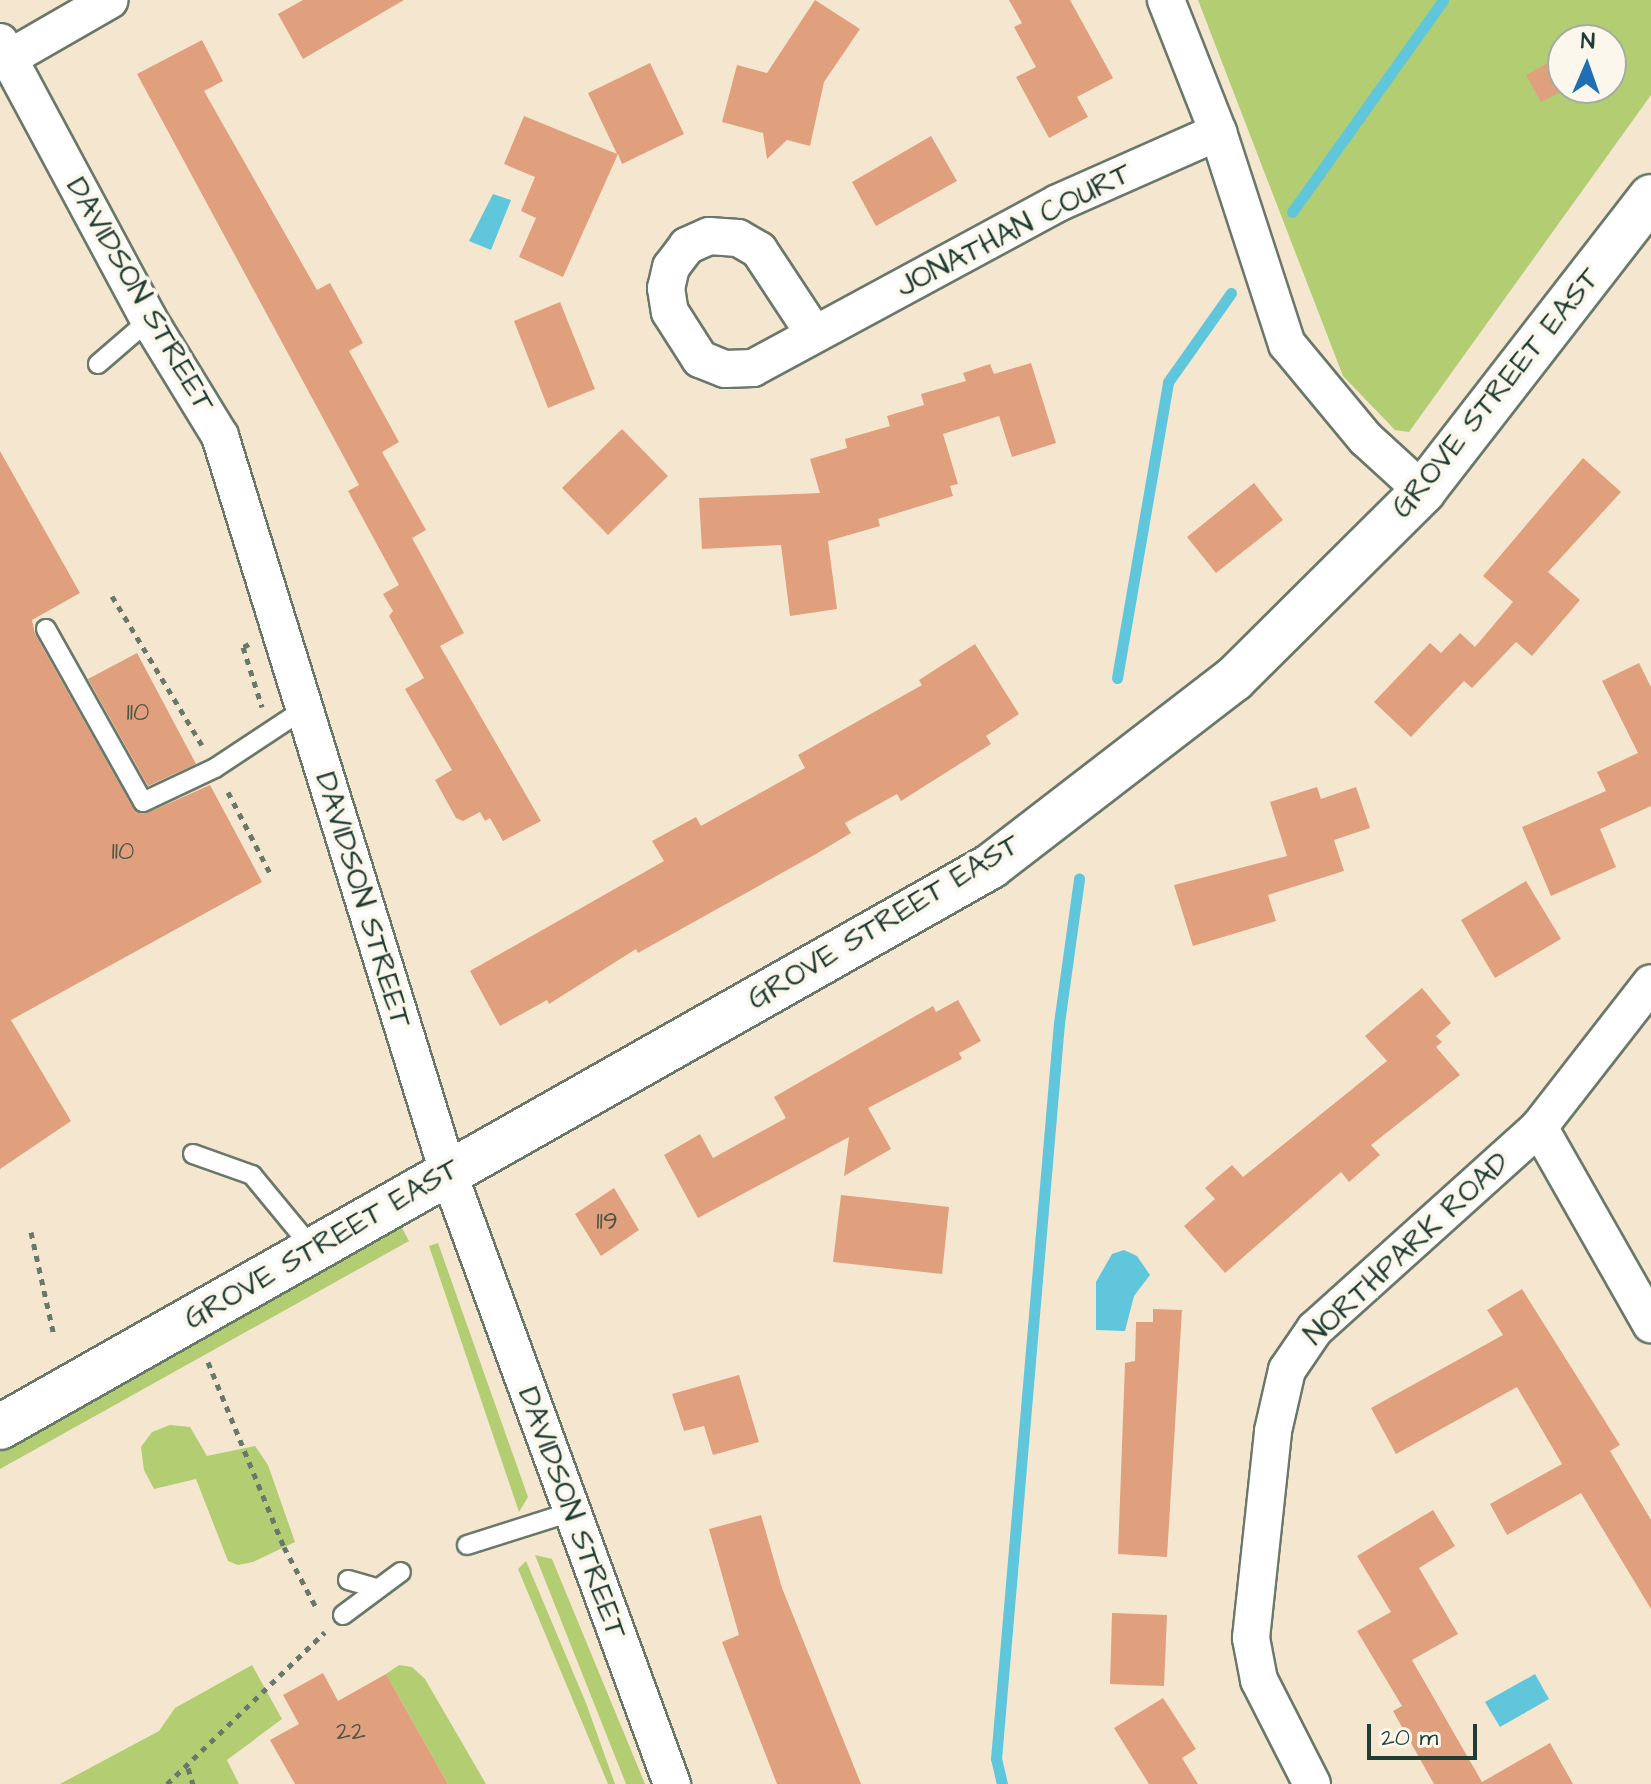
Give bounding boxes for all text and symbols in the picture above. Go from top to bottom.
north arrow [1547,24,1627,104]
text: N [1580,26,1595,57]
street label: JONATHAN COURT [890,155,1138,305]
street label: DAVIDSON STREET [58,171,222,419]
street label: GROVE STREET EAST [1384,261,1608,525]
house number: 110 [126,697,150,729]
street label: DAVIDSON STREET [307,768,419,1032]
street label: GROVE STREET EAST [741,826,1027,1018]
house number: 110 [111,836,135,868]
street label: NORTHPARK ROAD [1297,1145,1517,1353]
street label: GROVE STREET EAST [178,1151,466,1337]
house number: 119 [596,1206,618,1238]
street label: DAVIDSON STREET [510,1382,634,1644]
scale bar [1371,1708,1481,1758]
house number: 22 [336,1716,366,1748]
text: 20 m [1381,1721,1438,1755]

